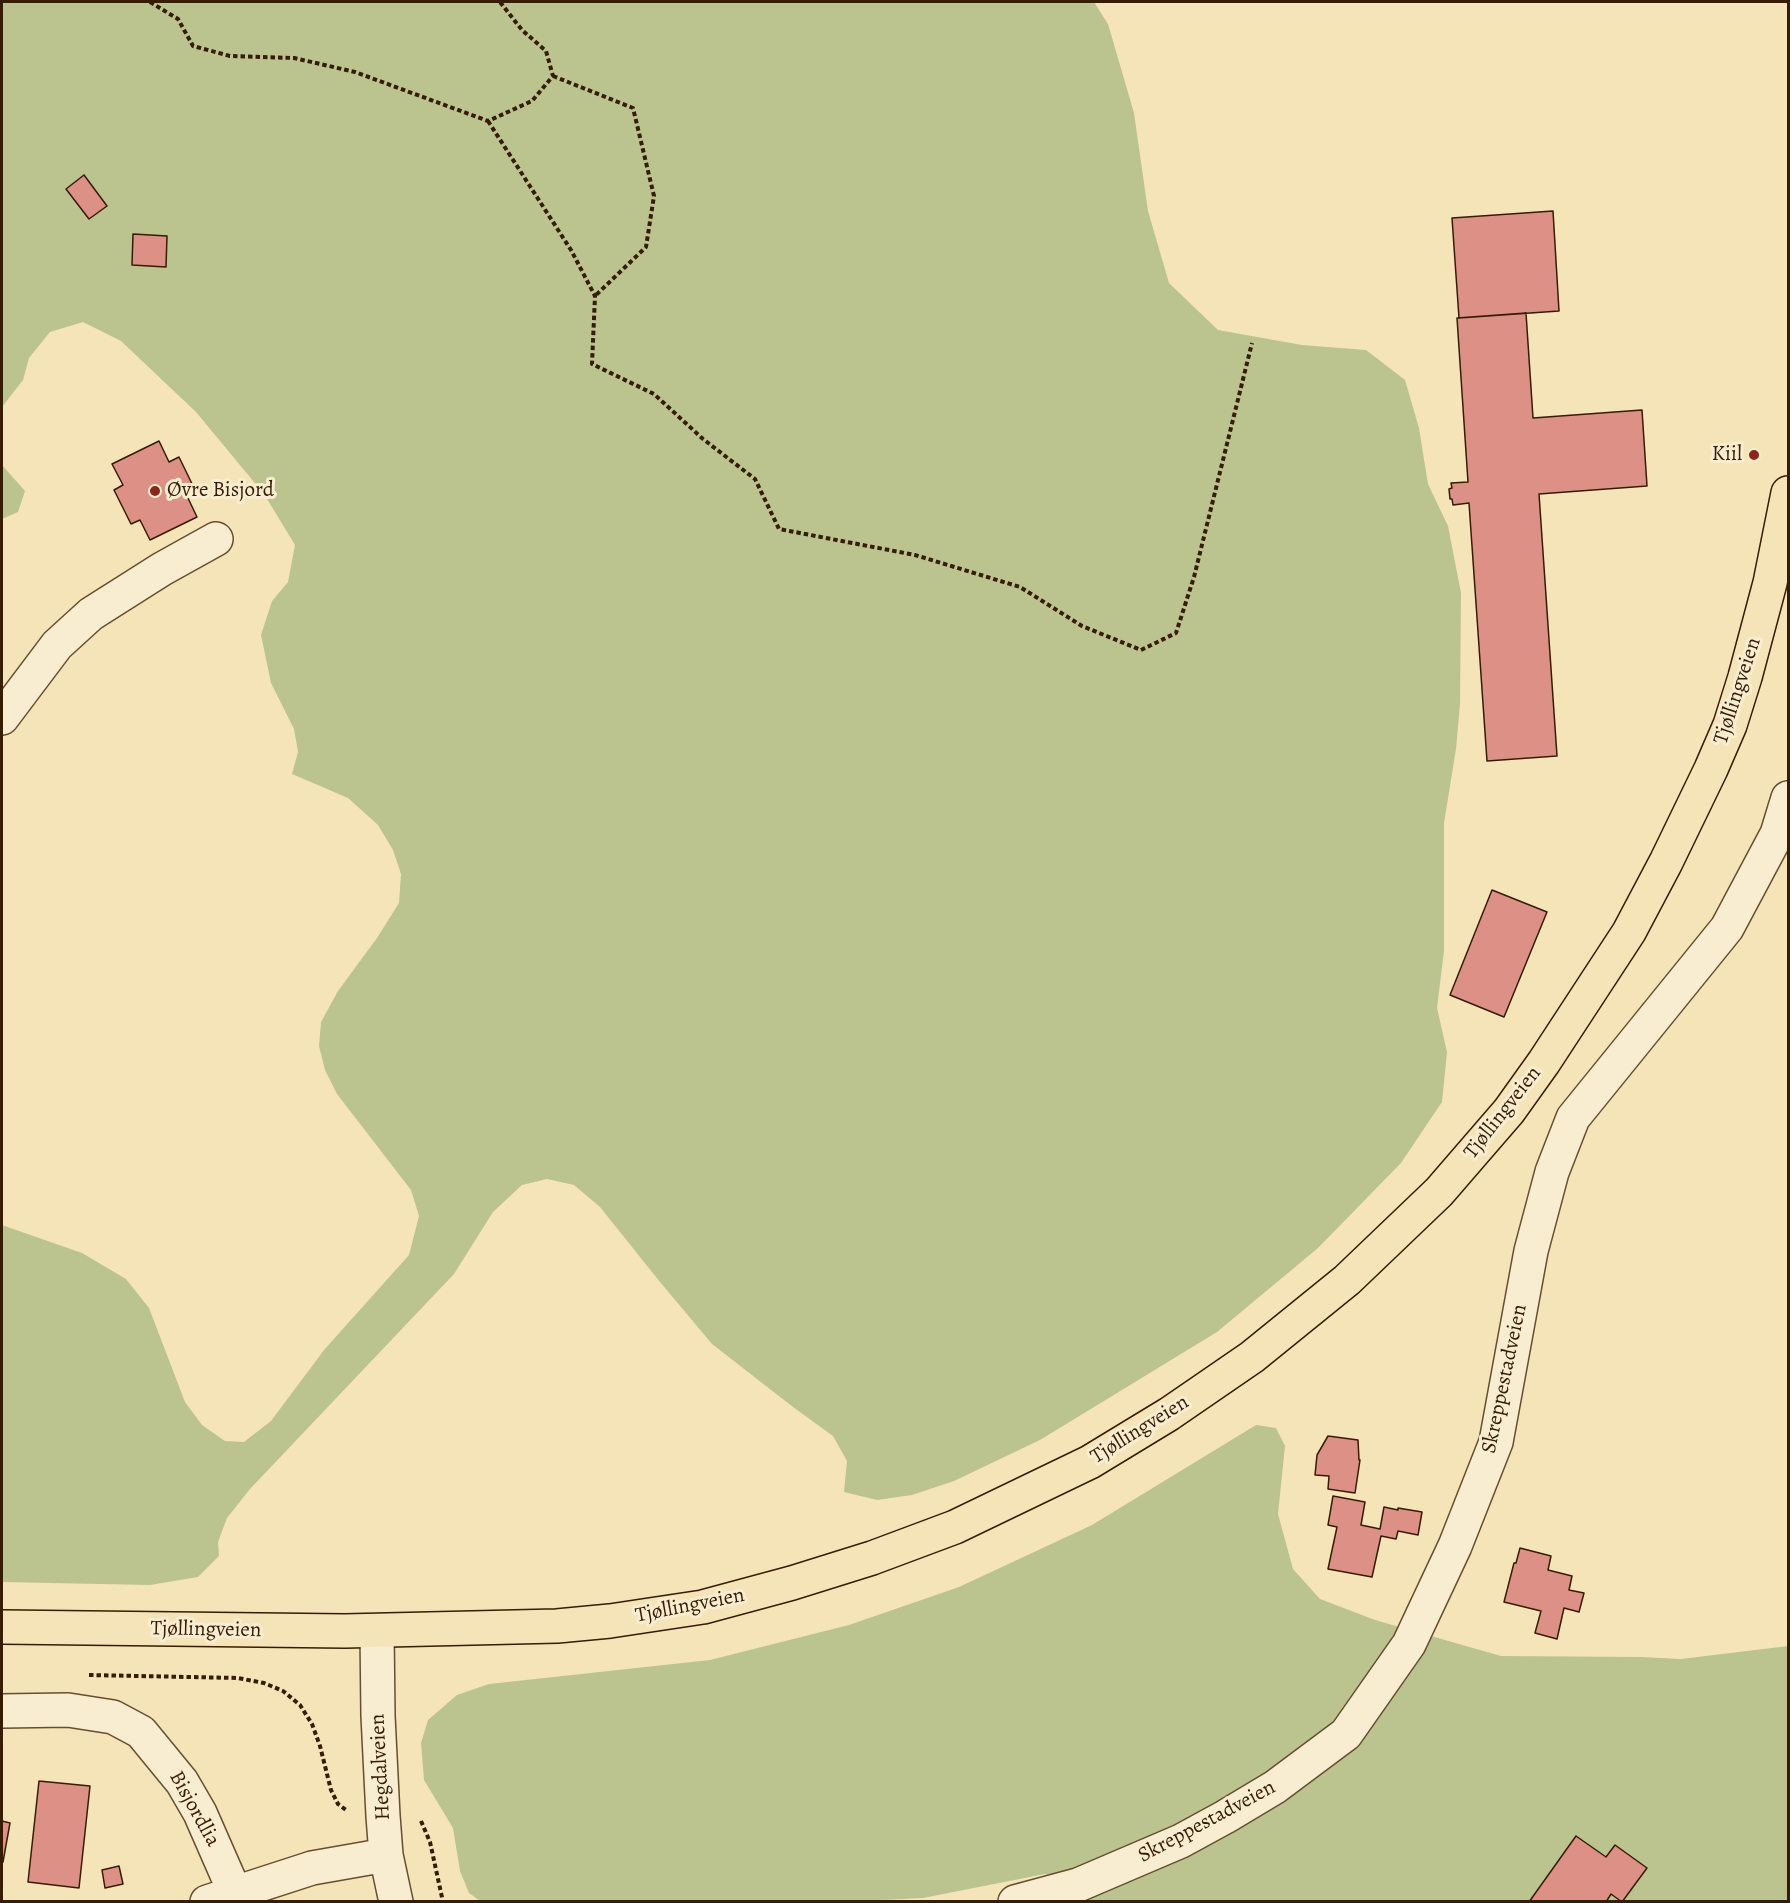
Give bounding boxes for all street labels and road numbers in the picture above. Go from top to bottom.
street label: Tjøllingveien [1709,634,1767,748]
street label: Tjøllingveien [1459,1062,1547,1164]
street label: Skreppestadveien [1477,1302,1533,1456]
street label: Tjøllingveien [1086,1390,1194,1470]
street label: Tjøllingveien [633,1583,747,1629]
street label: Tjøllingveien [150,1616,262,1644]
street label: Hegdalveien [366,1713,396,1821]
street label: Bisjordlia [163,1767,225,1851]
street label: Skreppestadveien [1134,1775,1280,1869]

